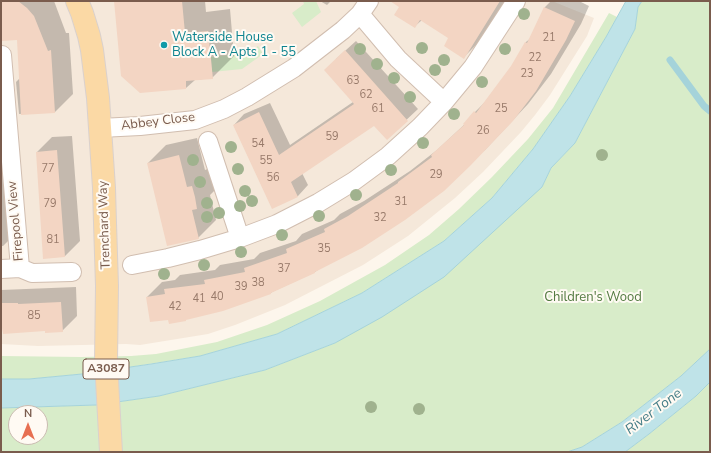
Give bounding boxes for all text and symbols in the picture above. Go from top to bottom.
place label: Waterside House Block A - Apts 1 - 55 [172,30,296,61]
house number: 21 [542,31,556,45]
marker: Waterside House Block A - Apts 1 - 55 [159,40,169,50]
house number: 22 [528,51,542,65]
house number: 23 [520,67,534,81]
house number: 63 [346,74,360,88]
house number: 62 [359,88,373,102]
house number: 61 [371,102,385,116]
house number: 25 [494,102,508,116]
street label: Abbey Close [120,110,196,134]
house number: 26 [476,124,490,138]
house number: 59 [325,130,339,144]
house number: 54 [251,137,265,151]
house number: 55 [259,154,273,168]
house number: 77 [41,162,55,176]
house number: 29 [429,168,443,182]
house number: 56 [266,171,280,185]
street label: Firepool View [5,180,27,262]
street label: Trenchard Way [96,180,114,270]
house number: 31 [394,195,408,209]
house number: 79 [43,197,57,211]
house number: 32 [373,211,387,225]
house number: 81 [46,233,60,247]
house number: 35 [317,242,331,256]
house number: 37 [277,262,291,276]
house number: 38 [251,276,265,290]
house number: 39 [234,280,248,294]
house number: 40 [210,290,224,304]
park label: Children's Wood [544,290,642,306]
house number: 41 [192,292,206,306]
house number: 42 [168,300,182,314]
house number: 85 [27,309,41,323]
road number: A3087 [83,359,129,379]
water label: River Tone [622,385,686,439]
north arrow [8,405,48,445]
text: N [24,406,32,421]

